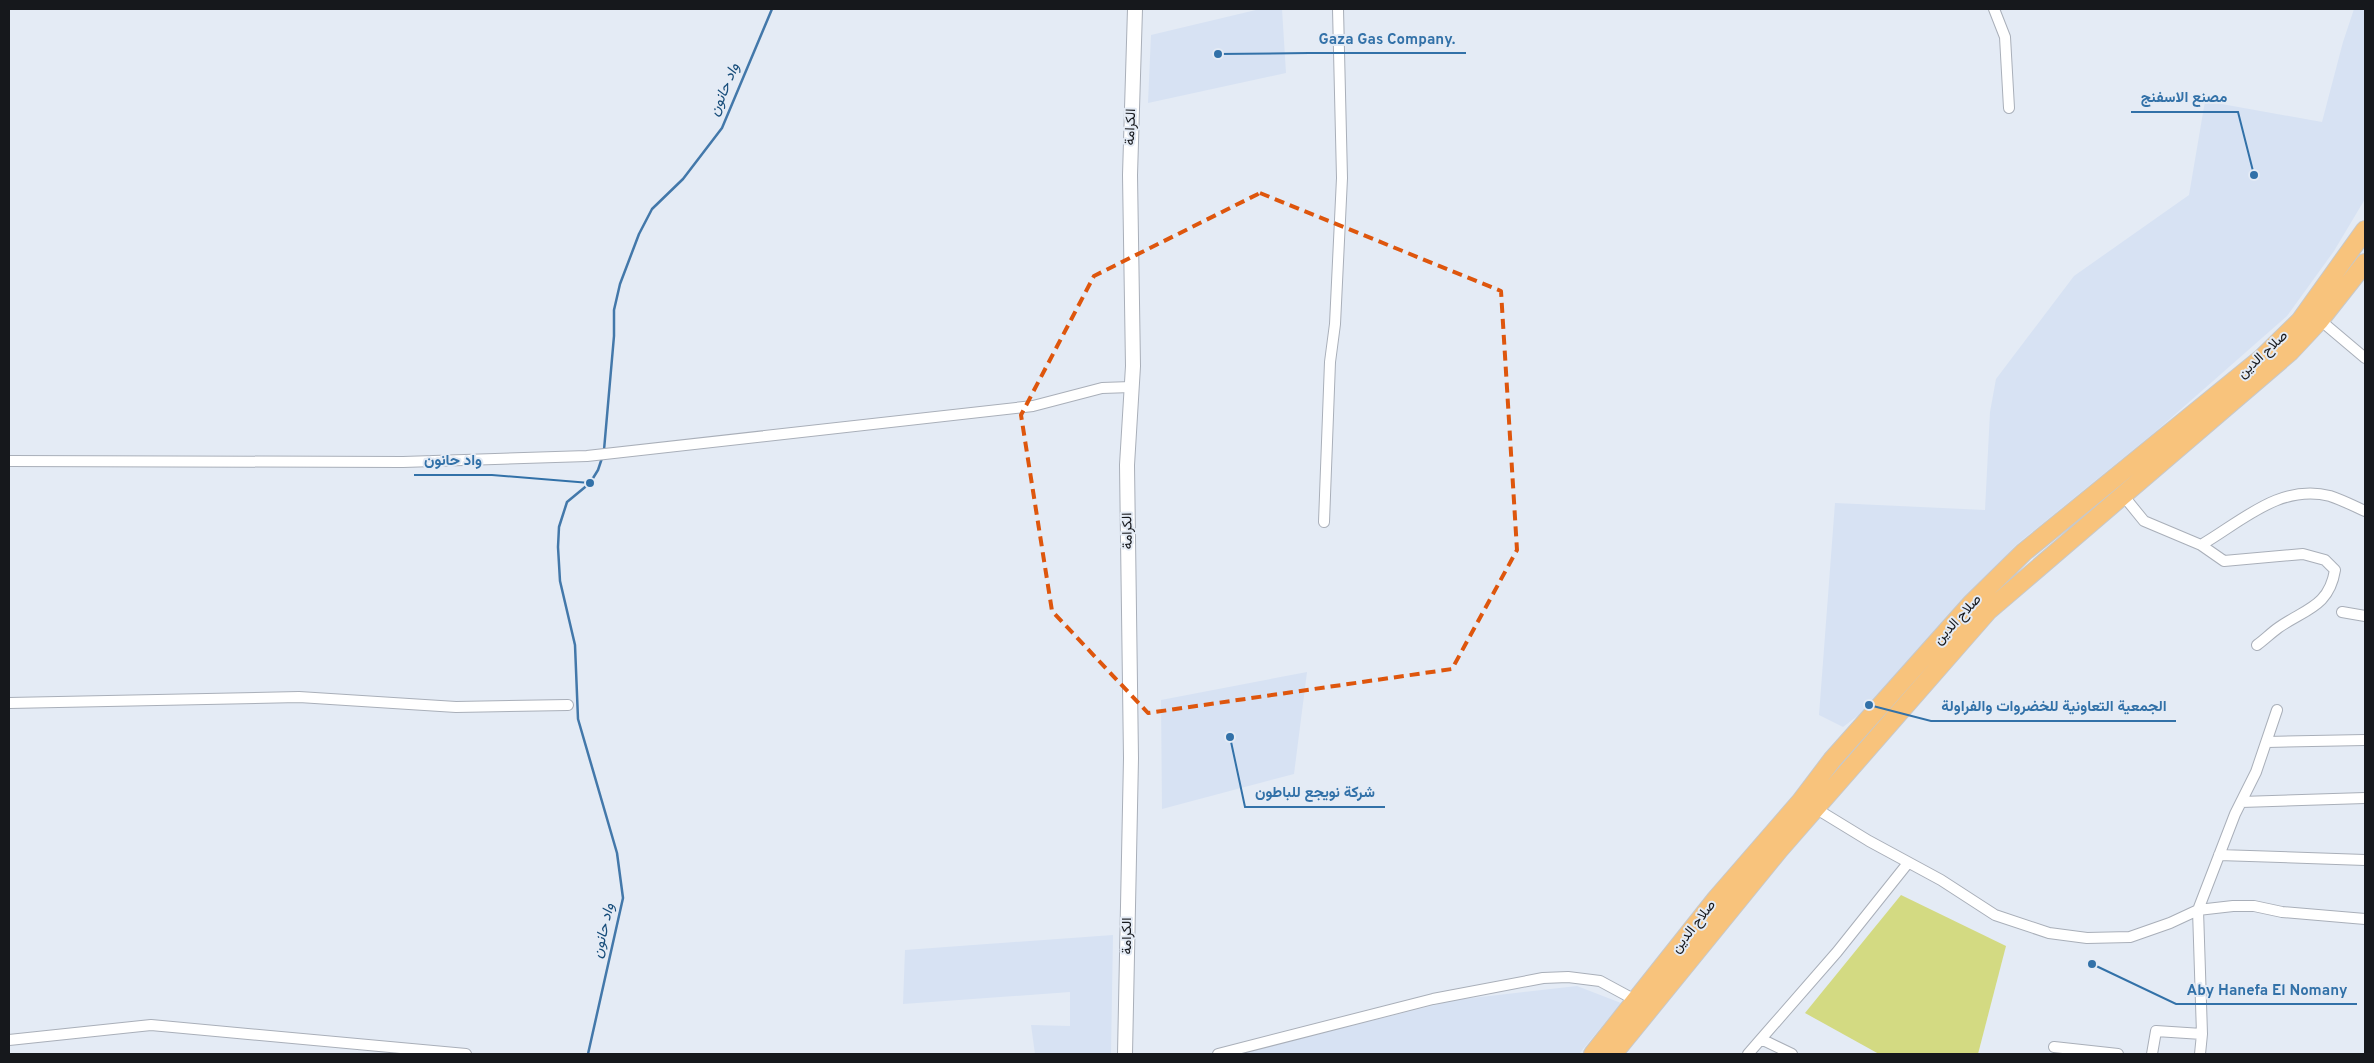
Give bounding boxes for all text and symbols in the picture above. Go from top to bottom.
callout: Gaza Gas Company. [1309,23,1466,53]
text: Gaza Gas Company. [1319,31,1456,50]
water label: واد حانون [705,60,745,119]
callout: مصنع الاسفنج [2131,82,2238,112]
text: مصنع الاسفنج [2141,89,2227,108]
street label: الكرامة [1122,108,1140,146]
street label: صلاح الدين [2234,327,2293,383]
callout: واد حانون [414,445,492,475]
text: واد حانون [424,452,482,471]
street label: الكرامة [1119,512,1137,550]
street label: صلاح الدين [1930,591,1986,649]
callout: الجمعية التعاونية للخضروات والفراولة [1931,691,2176,721]
text: الجمعية التعاونية للخضروات والفراولة [1941,698,2167,717]
callout: شركة نويجع للباطون [1245,777,1385,807]
text: شركة نويجع للباطون [1255,784,1375,803]
street label: صلاح الدين [1668,897,1721,957]
water label: واد حانون [588,901,620,960]
street label: الكرامة [1119,918,1136,954]
callout: Aby Hanefa El Nomany [2176,974,2357,1004]
text: Aby Hanefa El Nomany [2187,982,2348,1001]

